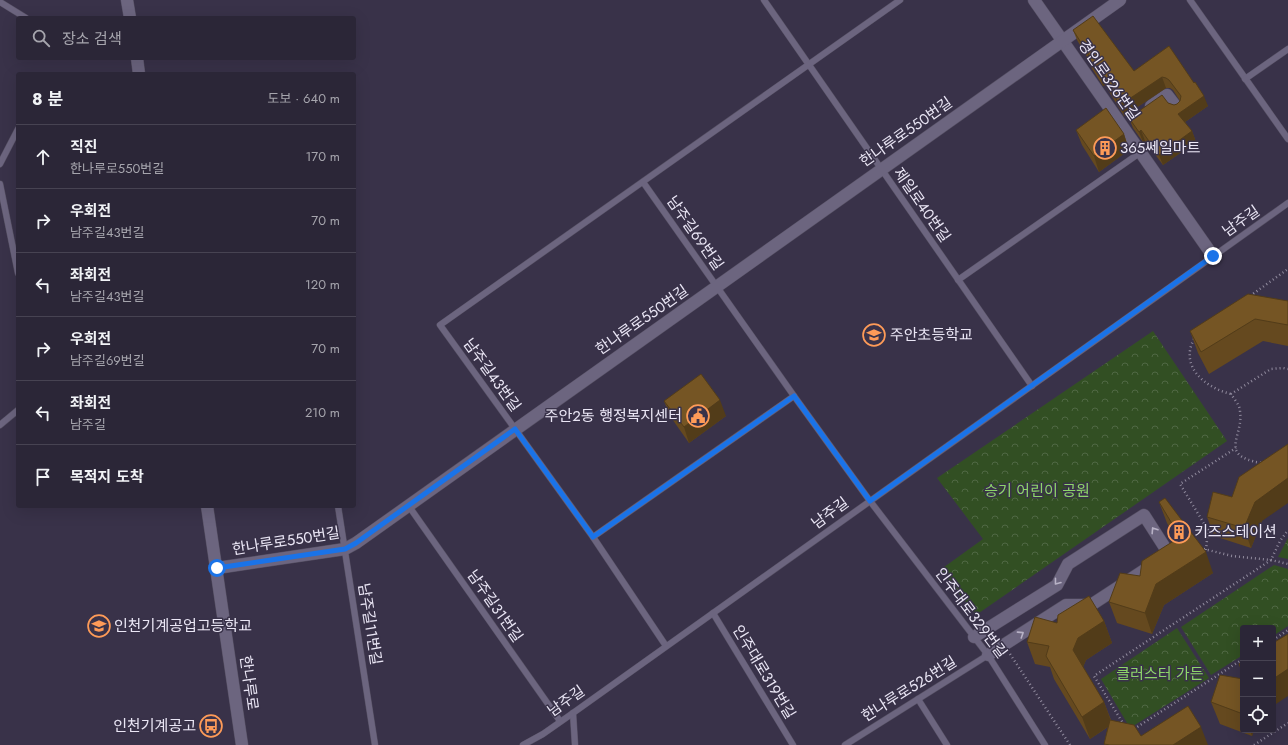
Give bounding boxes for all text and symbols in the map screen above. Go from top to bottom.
search box [16,16,356,60]
icon: search [30,27,52,49]
text: 장소 검색 [62,28,122,50]
street label: 경인로326번길 [1073,35,1145,125]
text: 8 분 [32,87,63,111]
text: 도보 · 640 m [267,89,340,108]
street label: 한나루로550번길 [855,92,957,172]
building icon: 365쎄일마트 [1092,135,1118,161]
text: 직진 [70,136,98,158]
place label: 365쎄일마트 [1120,137,1201,159]
icon: ahead [32,146,54,168]
text: 170 m [305,147,340,166]
text: 한나루로550번길 [70,159,164,178]
street label: 제일로40번길 [888,163,956,247]
street label: 남주길69번길 [661,191,729,275]
text: 우회전 [70,200,111,222]
street label: 남주길 [1218,200,1264,242]
icon: right [32,210,54,232]
text: 70 m [311,211,340,230]
text: 남주길43번길 [70,223,144,242]
route end [1204,247,1222,265]
text: 좌회전 [70,264,111,286]
icon: left [32,274,54,296]
text: 120 m [305,275,340,294]
street label: 한나루로550번길 [591,280,693,360]
text: 남주길43번길 [70,287,144,306]
school or university icon: 주안초등학교 [861,322,887,348]
place label: 주안초등학교 [890,324,973,346]
text: 우회전 [70,328,111,350]
street label: 남주길43번길 [458,334,526,416]
icon: right [32,338,54,360]
text: 70 m [311,339,340,358]
text: 남주길69번길 [70,351,145,370]
text: 좌회전 [70,392,111,414]
icon: left [32,402,54,424]
text: 210 m [305,403,340,422]
public building icon: 주안2동 행정복지센터 [685,403,711,429]
place label: 주안2동 행정복지센터 [545,405,682,427]
text: 남주길 [70,415,106,434]
icon: arrive [32,466,54,488]
text: 목적지 도착 [70,466,144,488]
park label: 승기 어린이 공원 [984,480,1090,502]
street label: 남주길 [807,492,853,534]
building icon: 키즈스테이션 [1166,519,1192,545]
place label: 키즈스테이션 [1194,521,1277,543]
street label: 한나루로550번길 [231,522,341,560]
one-way arrow [1151,527,1158,534]
route start [208,559,226,577]
street label: 인주대로329번길 [930,563,1012,663]
street label: 남주길31번길 [462,565,528,647]
one-way arrow [1055,577,1062,585]
street label: 남주길11번길 [353,582,387,666]
school or university icon: 인천기계공업고등학교 [86,613,112,639]
place label: 인천기계공업고등학교 [114,615,252,637]
street label: 인주대로319번길 [727,621,801,723]
map controls [1240,625,1276,733]
button: + [1240,625,1276,661]
one-way arrow [1017,631,1024,639]
street label: 한나루로526번길 [857,651,961,727]
street label: 한나루로 [234,654,264,712]
button: − [1240,661,1276,697]
park label: 클러스터 가든 [1116,663,1204,685]
street label: 남주길 [543,680,589,722]
button: locate [1240,697,1276,733]
bus stop icon: 인천기계공고 [198,713,224,739]
place label: 인천기계공고 [113,715,196,737]

